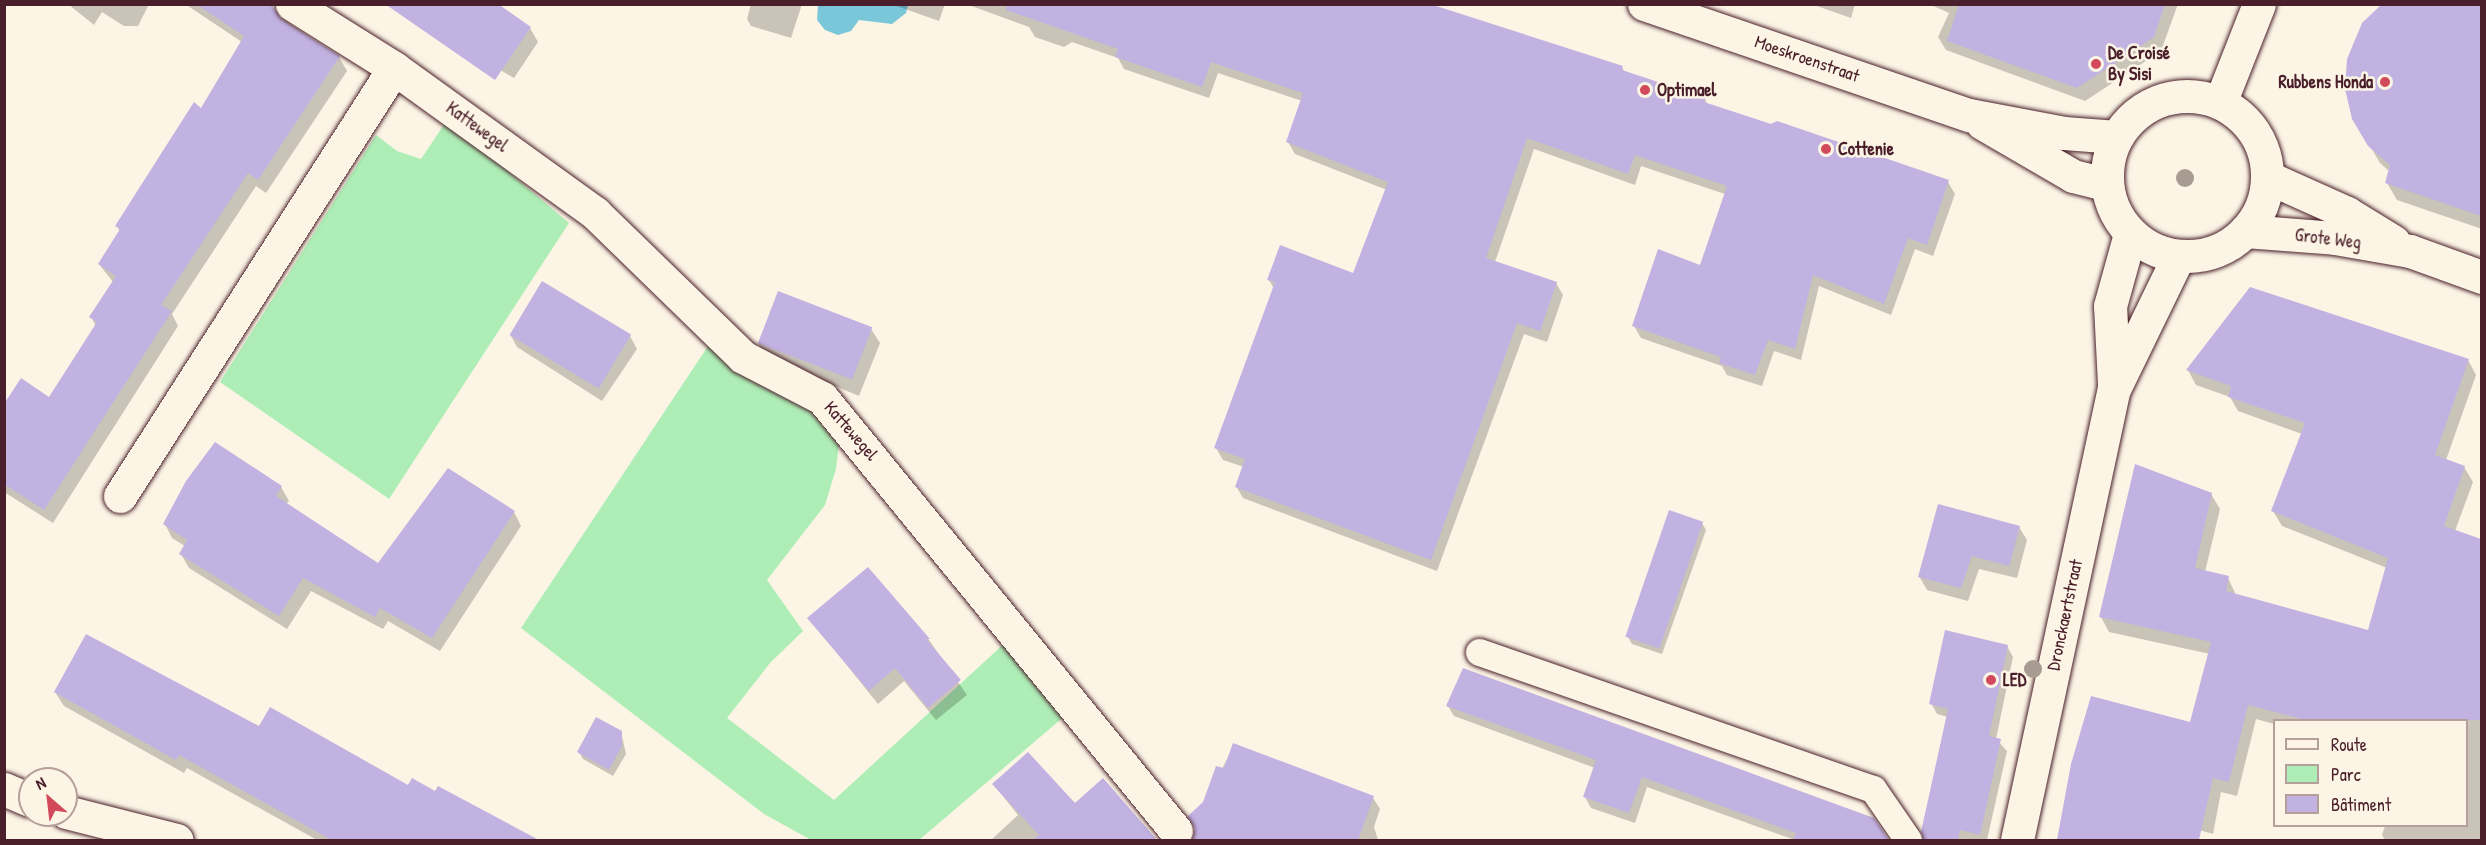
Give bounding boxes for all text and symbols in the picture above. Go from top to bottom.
street label: Moeskroenstraat [1752,31,1862,87]
place label: De Croisé By Sisi [2108,43,2170,86]
marker: De Croisé By Sisi [2089,57,2103,71]
place label: Rubbens Honda [2279,71,2373,93]
marker: Rubbens Honda [2378,75,2392,89]
place label: Optimael [1657,79,1716,101]
marker: Optimael [1638,83,1652,97]
street label: Kattewegel [442,97,512,157]
place label: Cottenie [1838,138,1894,160]
marker: Cottenie [1819,142,1833,156]
street label: Grote Weg [2294,224,2362,254]
street label: Kattewegel [819,397,883,465]
street label: Dronckaertstraat [2043,557,2087,673]
place label: LED [2003,669,2026,691]
marker: LED [1984,673,1998,687]
legend [2273,719,2468,827]
text: Route [2331,732,2367,757]
text: Parc [2331,762,2361,787]
north arrow [18,767,78,827]
text: N [32,771,49,795]
text: Bâtiment [2331,792,2391,817]

